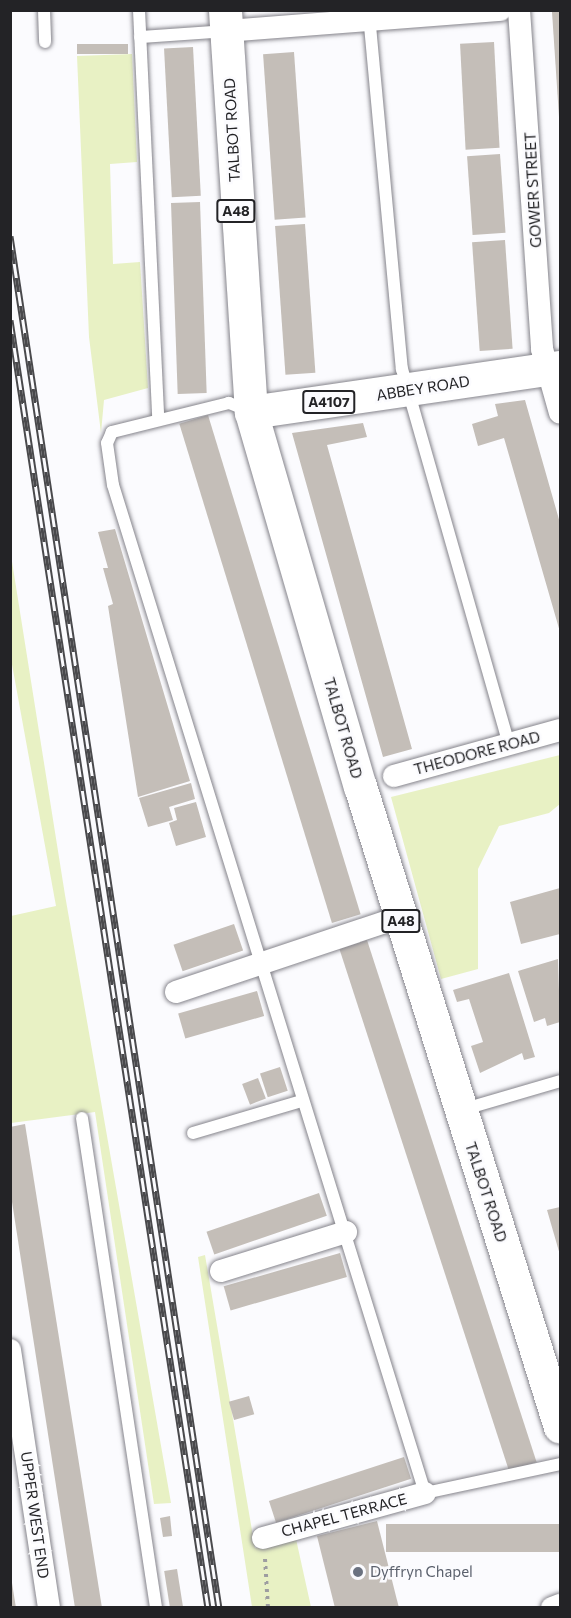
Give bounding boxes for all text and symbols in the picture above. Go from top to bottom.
street label: TALBOT ROAD [220,77,244,183]
street label: GOWER STREET [521,132,545,248]
road number: A48 [215,200,257,222]
street label: ABBEY ROAD [375,372,471,404]
road number: A4107 [302,391,356,413]
street label: TALBOT ROAD [320,675,366,781]
street label: THEODORE ROAD [412,727,542,779]
road number: A48 [380,910,422,932]
street label: TALBOT ROAD [461,1140,511,1244]
street label: UPPER WEST END [17,1450,53,1580]
street label: CHAPEL TERRACE [279,1490,409,1540]
place label: Dyffryn Chapel [370,1563,473,1581]
marker: Dyffryn Chapel [351,1565,365,1579]

